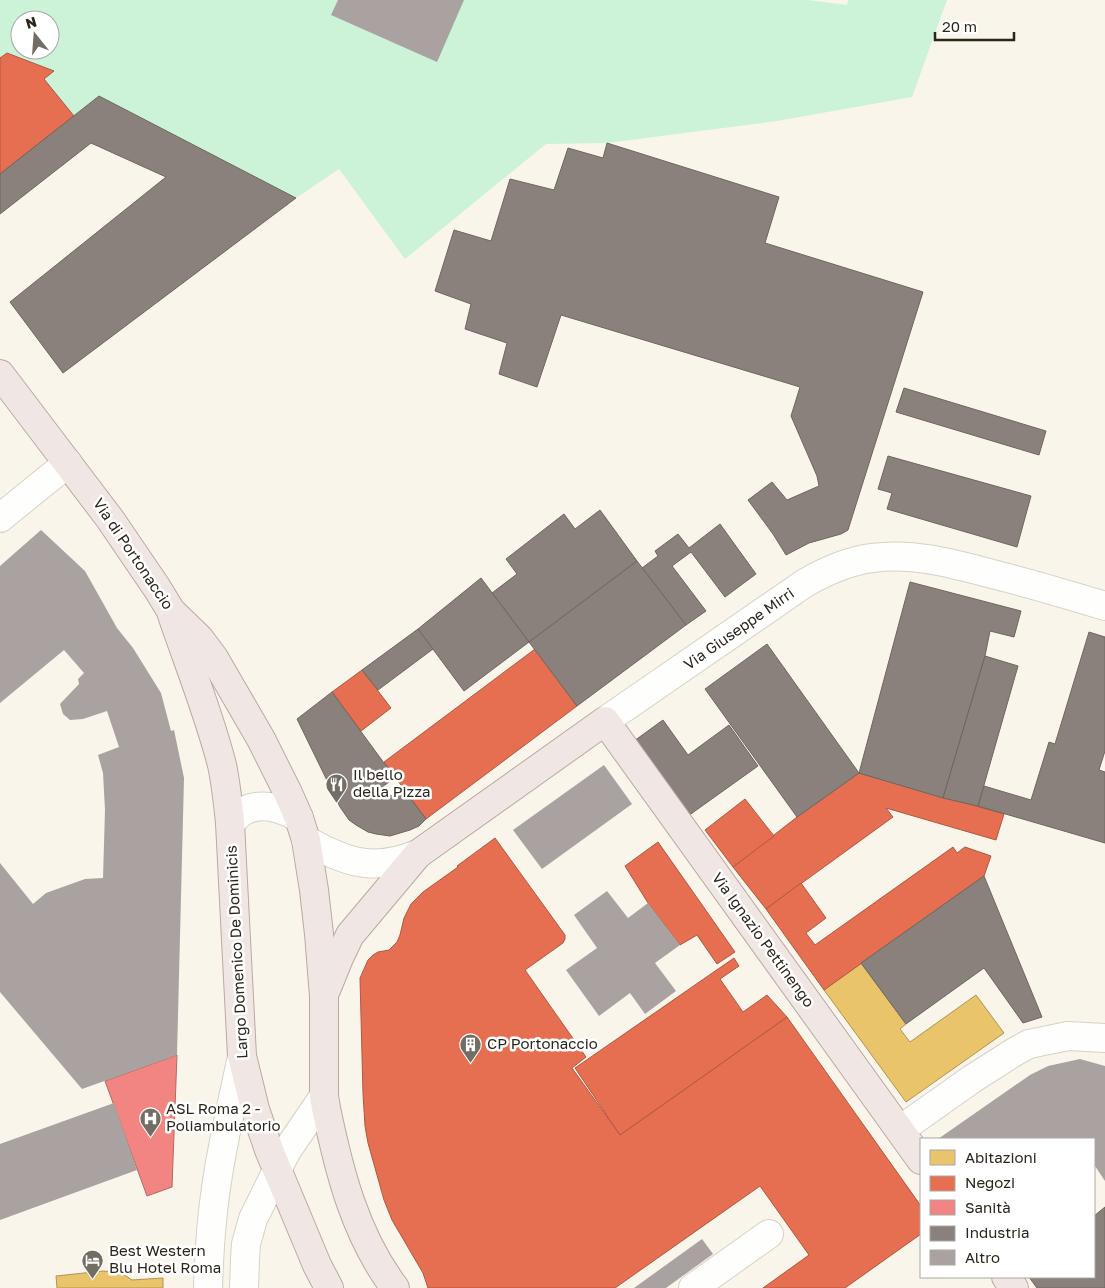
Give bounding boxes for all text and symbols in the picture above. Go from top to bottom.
north arrow [10,10,60,60]
scale bar [935,10,1014,42]
text: N [23,12,39,32]
text: 20 m [942,17,977,35]
street label: Via di Portonaccio [90,494,178,612]
street label: Via Giuseppe Mirri [680,583,797,673]
place label: Il bello della Pizza [353,765,431,800]
restaurant icon: Il bello della Pizza [325,772,349,803]
street label: Largo Domenico De Dominicis [221,845,251,1059]
street label: Via Ignazio Pettinengo [709,869,819,1010]
building icon: CP Portonaccio [459,1032,483,1063]
place label: CP Portonaccio [487,1034,598,1052]
place label: ASL Roma 2 - Poliambulatorio [166,1099,281,1134]
hospital icon: ASL Roma 2 - Poliambulatorio [138,1106,162,1137]
legend [920,1138,1095,1278]
text: Abitazioni [965,1148,1037,1166]
text: Negozi [965,1173,1015,1191]
text: Sanità [965,1198,1011,1216]
text: Industria [965,1223,1030,1241]
place label: Best Western Blu Hotel Roma [109,1241,221,1276]
hotel icon: Best Western Blu Hotel Roma [81,1248,105,1279]
text: Altro [965,1248,1000,1266]

